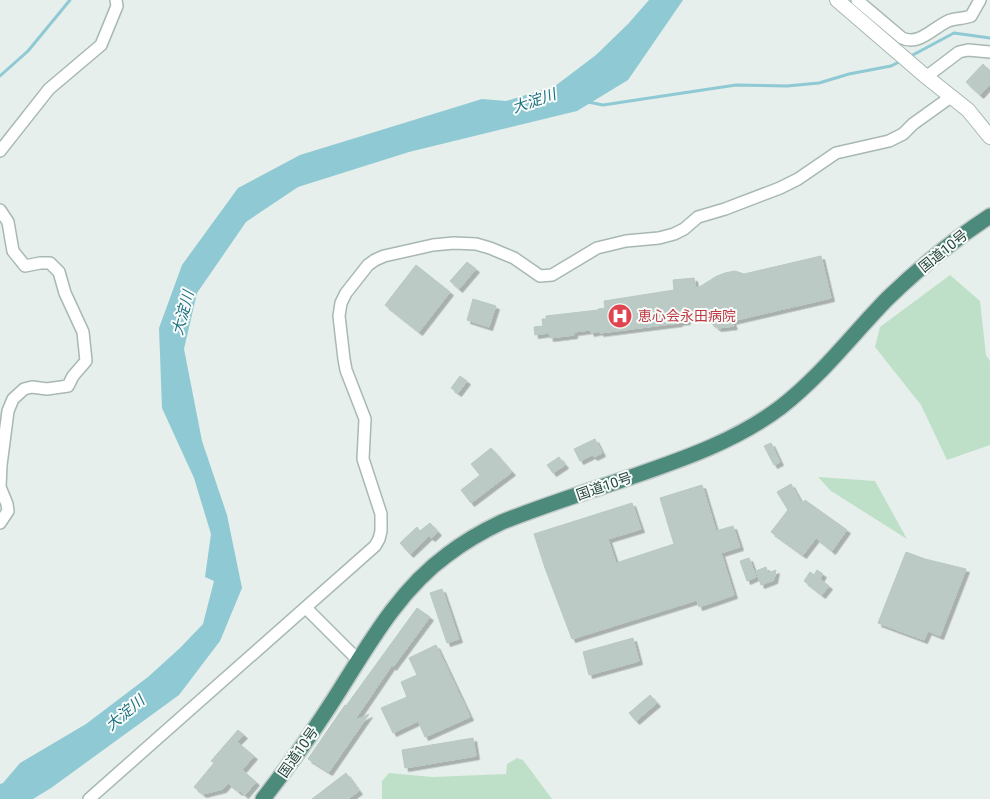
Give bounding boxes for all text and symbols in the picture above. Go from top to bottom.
water label: 大淀川 [510,85,560,117]
street label: 国道10号 [916,227,970,275]
water label: 大淀川 [168,287,198,337]
hospital icon: 恵心会永田病院 [607,303,633,329]
place label: 恵心会永田病院 [638,308,736,324]
street label: 国道10号 [574,469,634,503]
water label: 大淀川 [102,690,150,734]
street label: 国道10号 [275,724,321,780]

